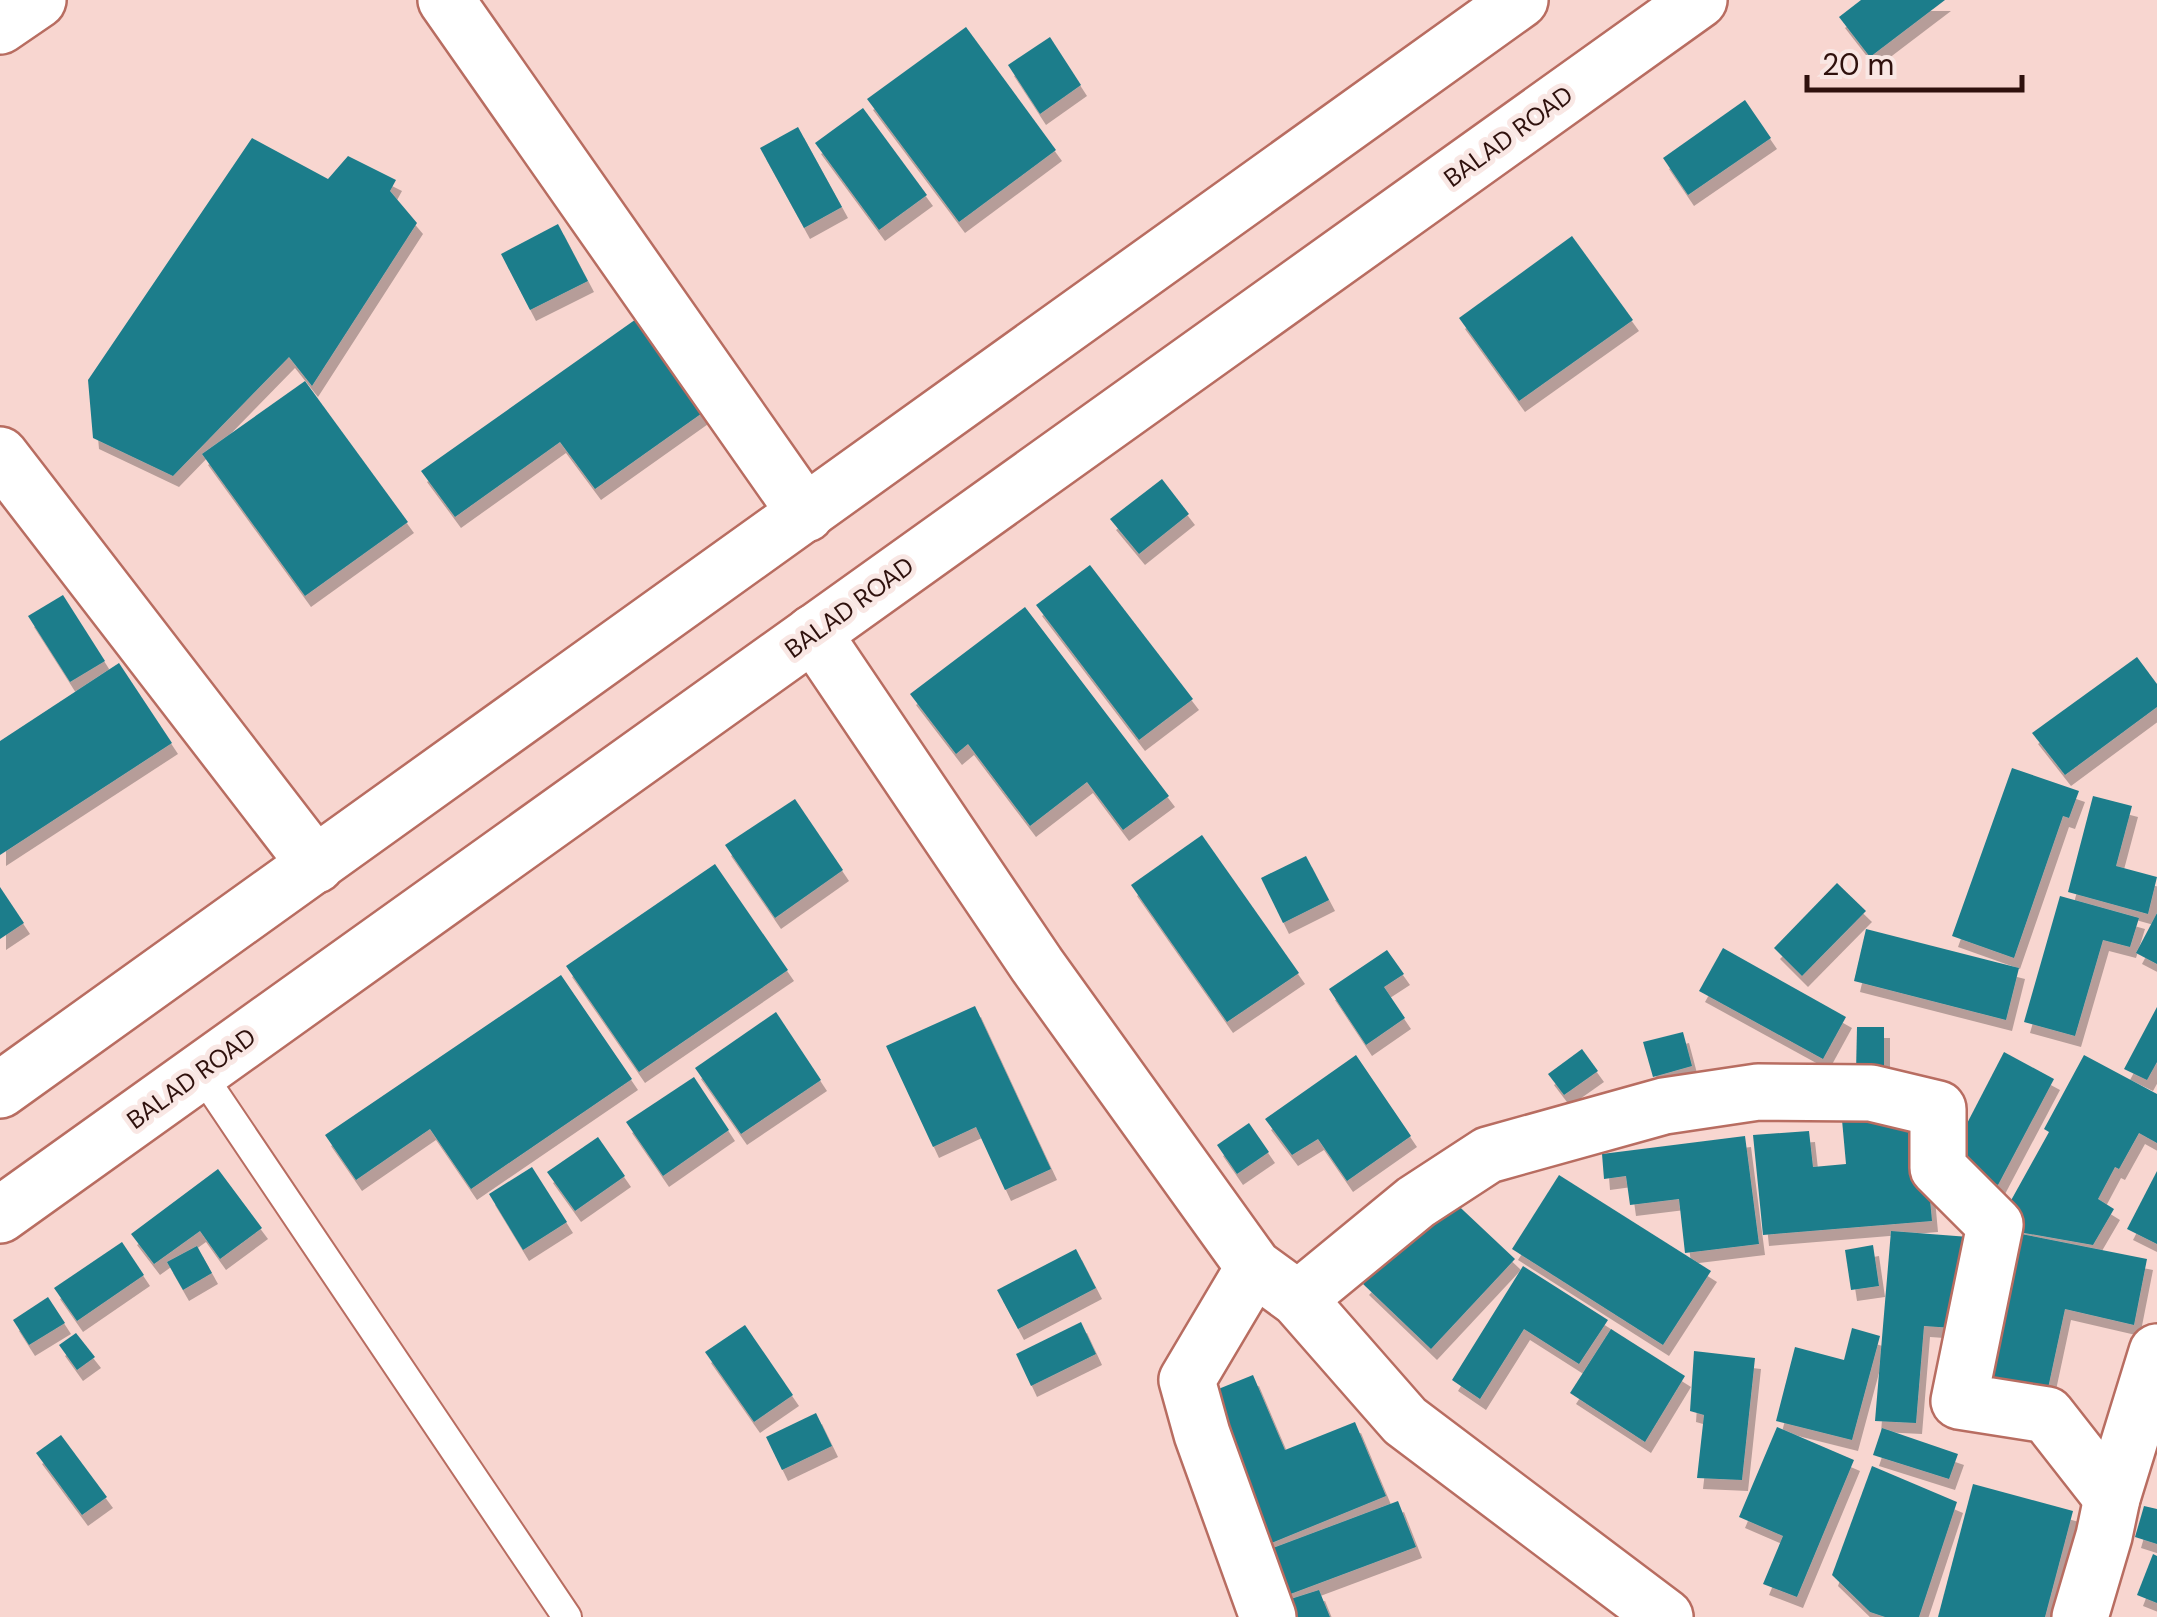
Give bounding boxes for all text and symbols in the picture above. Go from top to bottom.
scale bar [1807,30,2022,92]
text: 20 m [1822,45,1894,84]
street label: BALAD ROAD [1437,78,1579,194]
street label: BALAD ROAD [778,549,920,665]
street label: BALAD ROAD [120,1020,262,1136]

